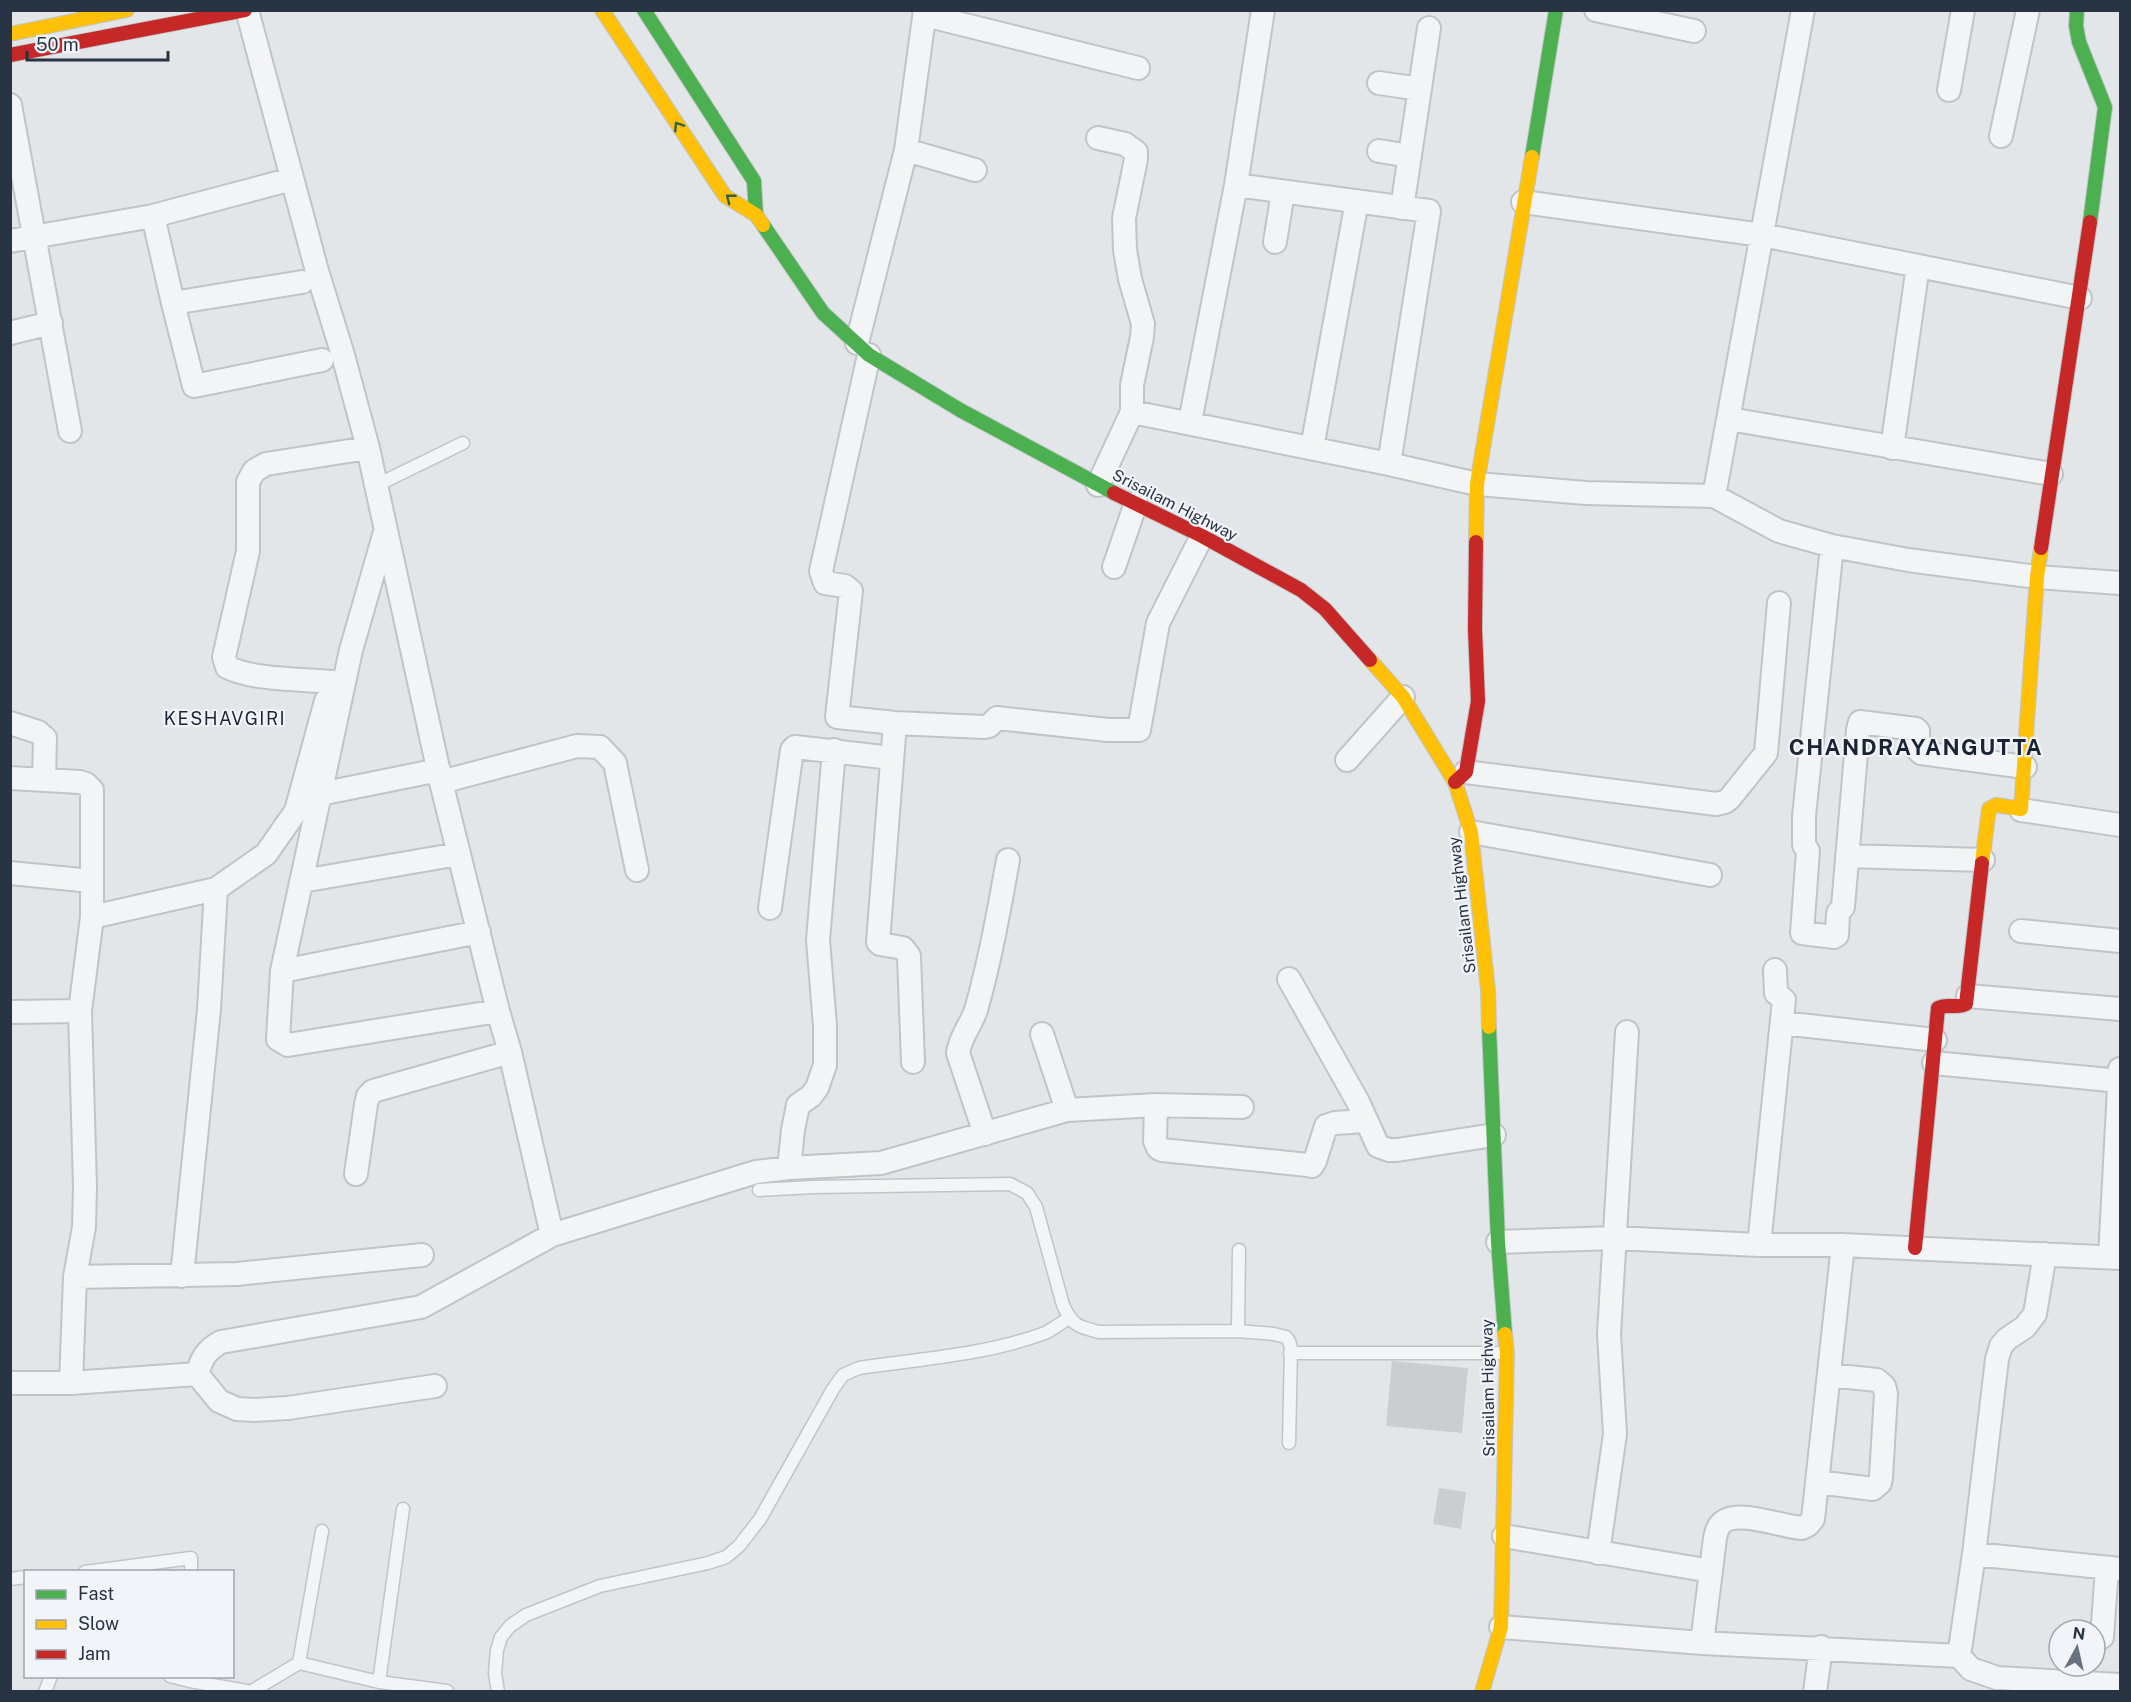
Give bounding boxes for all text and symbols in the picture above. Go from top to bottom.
scale bar [27,24,168,62]
text: 50 m [36,34,79,55]
one-way arrow [674,122,686,132]
one-way arrow [726,194,737,205]
street label: Srisailam Highway [1109,465,1241,545]
district label: KESHAVGIRI [164,708,286,729]
district label: CHANDRAYANGUTTA [1789,734,2043,760]
street label: Srisailam Highway [1444,835,1480,975]
street label: Srisailam Highway [1477,1318,1499,1457]
legend [24,1570,234,1678]
text: Fast [78,1583,114,1604]
text: Slow [78,1613,119,1634]
north arrow [2047,1618,2107,1678]
text: N [2071,1623,2087,1644]
text: Jam [78,1643,111,1664]

